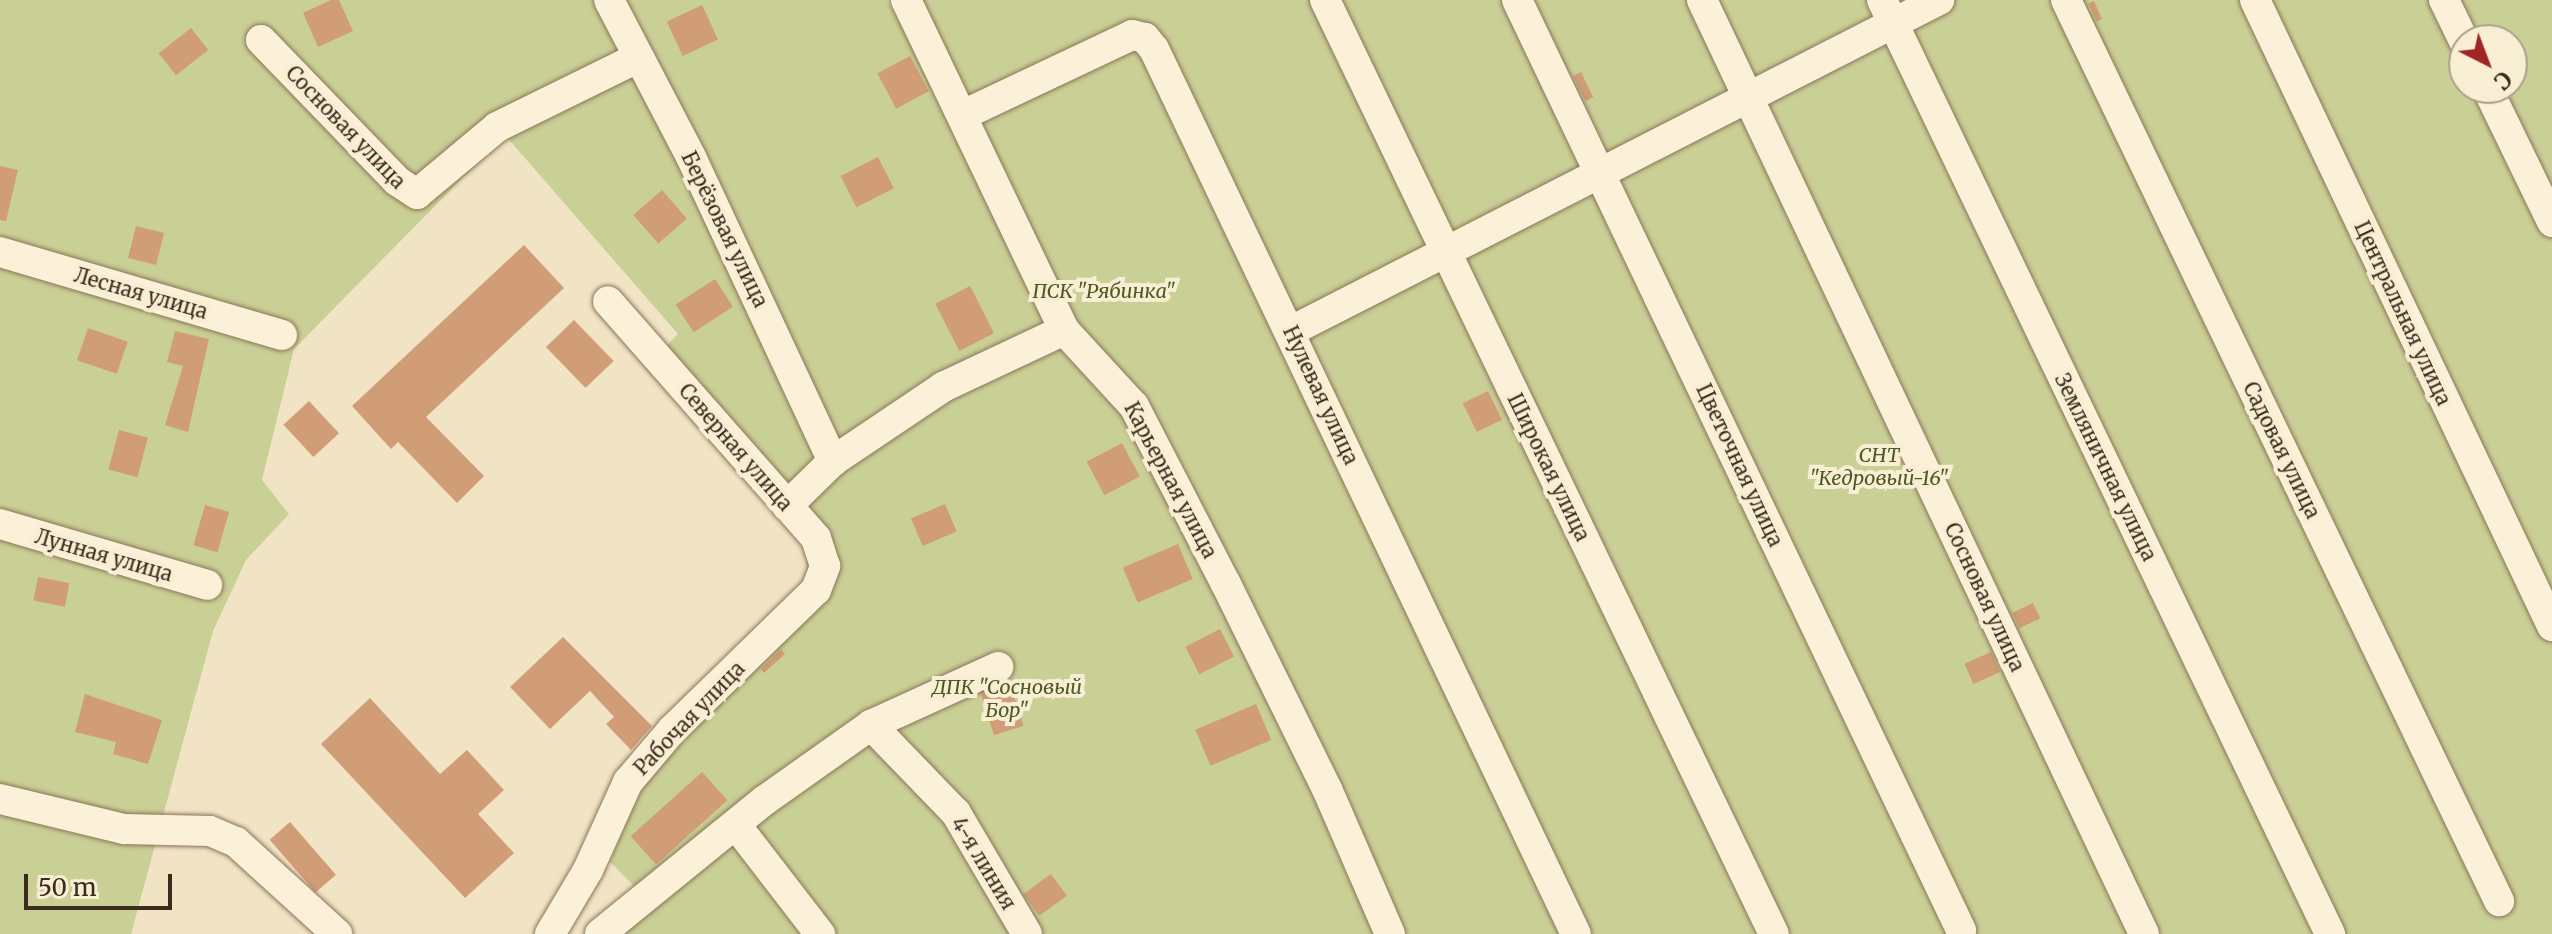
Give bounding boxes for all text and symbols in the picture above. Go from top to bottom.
north arrow [2448,24,2528,104]
street label: Сосновая улица [281,61,411,193]
text: С [2488,65,2518,96]
street label: Берёзовая улица [677,147,773,311]
street label: Центральная улица [2350,217,2456,409]
street label: Лесная улица [72,263,210,323]
park label: ПСК "Рябинка" [1032,278,1176,302]
street label: Нулевая улица [1278,322,1364,468]
street label: Земляничная улица [2050,369,2162,565]
street label: Садовая улица [2239,378,2325,522]
street label: Северная улица [674,379,798,515]
street label: Цветочная улица [1692,380,1788,550]
street label: Широкая улица [1503,389,1595,545]
street label: Карьерная улица [1120,398,1222,562]
park label: СНТ "Кедровый-16" [1809,443,1949,490]
street label: Сосновая улица [1940,519,2030,675]
street label: Лунная улица [33,524,175,586]
street label: Рабочая улица [629,656,749,780]
park label: ДПК "Сосновый Бор" [932,674,1082,721]
street label: 4-я линия [947,812,1021,914]
scale bar [28,858,176,908]
text: 50 m [38,872,97,903]

